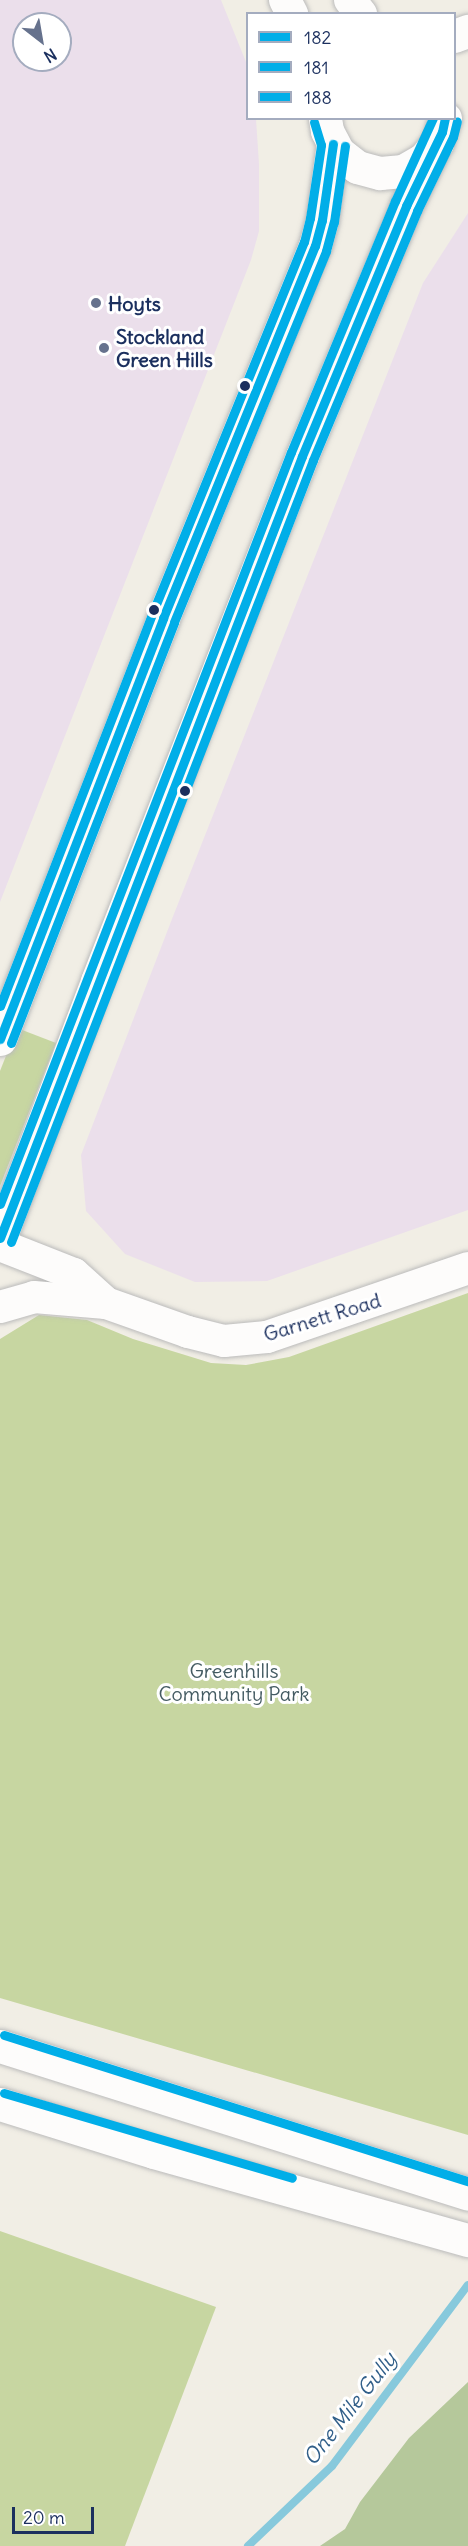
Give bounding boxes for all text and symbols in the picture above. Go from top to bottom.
north arrow [12,12,72,72]
legend [246,12,456,120]
text: 182 [304,26,331,49]
text: N [40,44,60,67]
text: 181 [304,56,329,79]
text: 188 [304,86,332,109]
place label: Hoyts [108,291,161,315]
marker: Hoyts [89,296,103,310]
place label: Stockland Green Hills [116,324,213,371]
marker: Stockland Green Hills [97,341,111,355]
unlabelled marker [239,380,251,392]
unlabelled marker [148,604,160,616]
unlabelled marker [179,785,191,797]
street label: Garnett Road [260,1288,384,1346]
park label: Greenhills Community Park [158,1658,310,1705]
water label: One Mile Gully [298,2348,402,2470]
scale bar [15,2495,98,2533]
text: 20 m [23,2506,65,2529]

